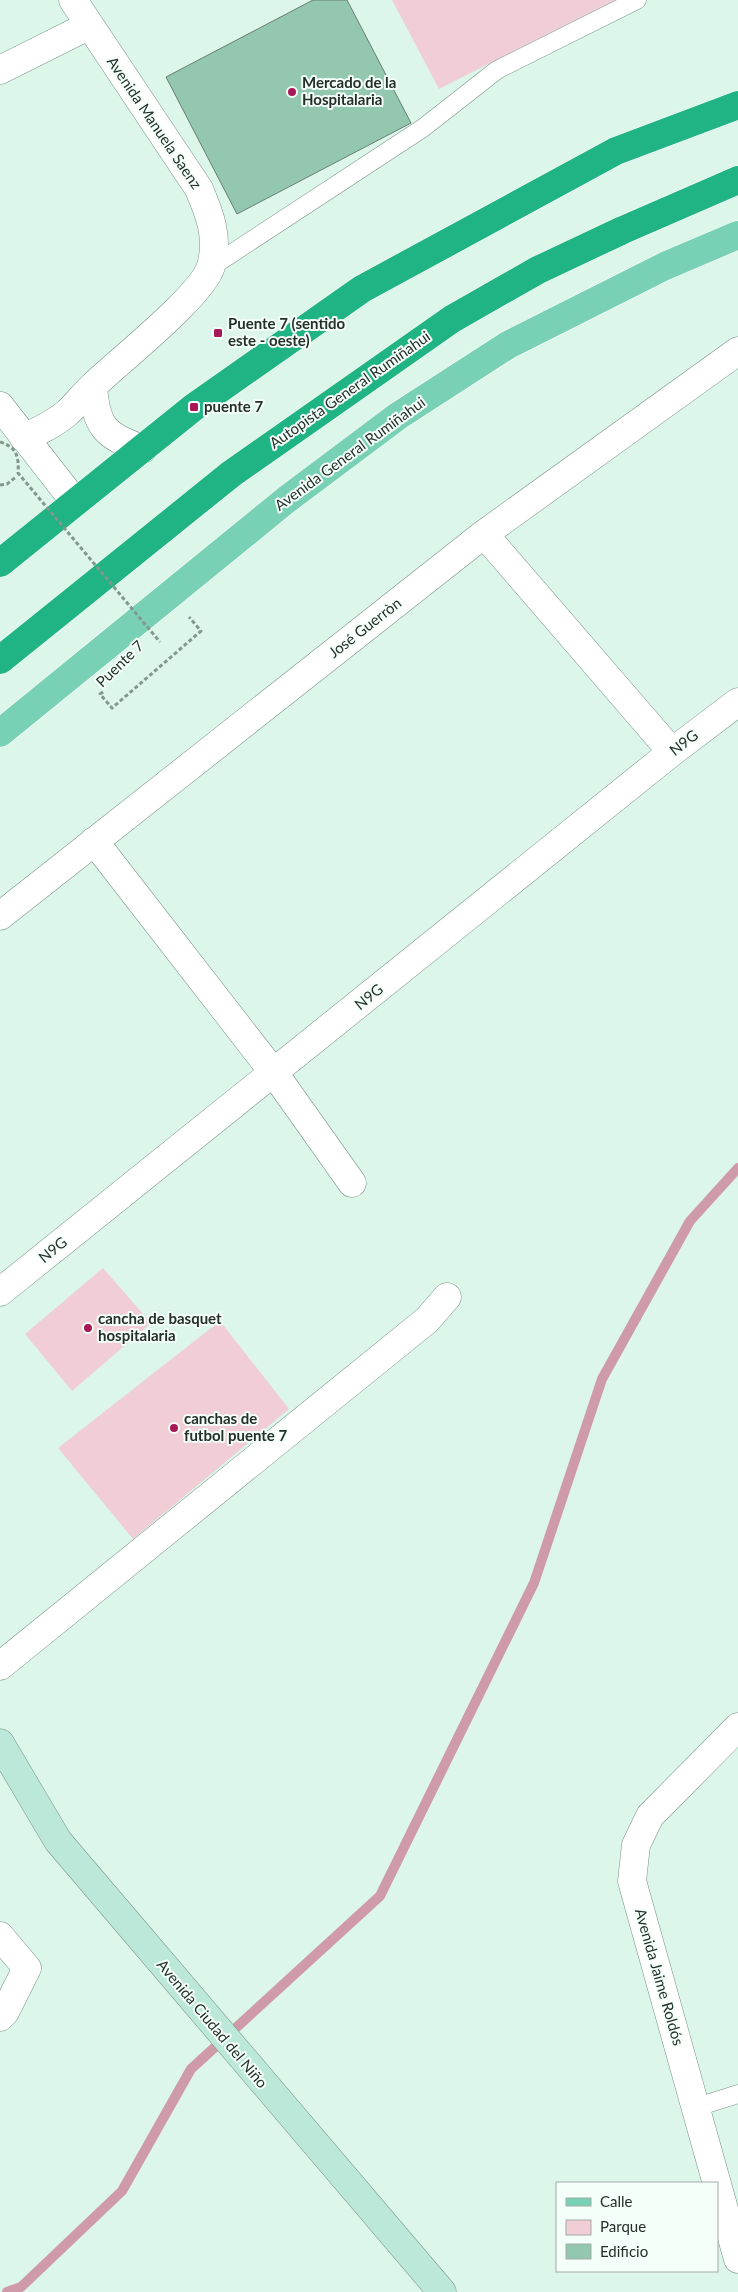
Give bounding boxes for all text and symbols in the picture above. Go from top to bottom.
street label: Avenida Manuela Saenz [104,53,206,192]
place label: Mercado de la Hospitalaria [302,73,396,108]
marker: Mercado de la Hospitalaria [286,86,298,98]
place label: Puente 7 (sentido este - oeste) [228,314,346,349]
marker: Puente 7 (sentido este - oeste) [212,327,224,339]
street label: Autopista General Rumiñahui [266,327,433,452]
street label: Avenida General Rumiñahui [271,393,428,514]
place label: puente 7 [204,397,264,415]
marker: puente 7 [188,401,200,413]
street label: José Guerròn [324,593,404,661]
street label: Puente 7 [92,636,147,690]
street label: N9G [666,726,701,759]
street label: N9G [351,979,386,1013]
street label: N9G [35,1232,70,1266]
place label: cancha de basquet hospitalaria [98,1309,222,1344]
marker: cancha de basquet hospitalaria [82,1322,94,1334]
place label: canchas de futbol puente 7 [184,1409,287,1444]
marker: canchas de futbol puente 7 [168,1422,180,1434]
street label: Avenida Jaime Roldós [632,1906,688,2047]
street label: Avenida Ciudad del Niño [154,1955,272,2091]
legend [556,2182,718,2272]
text: Calle [600,2192,633,2210]
text: Parque [600,2217,646,2235]
text: Edificio [600,2242,648,2260]

